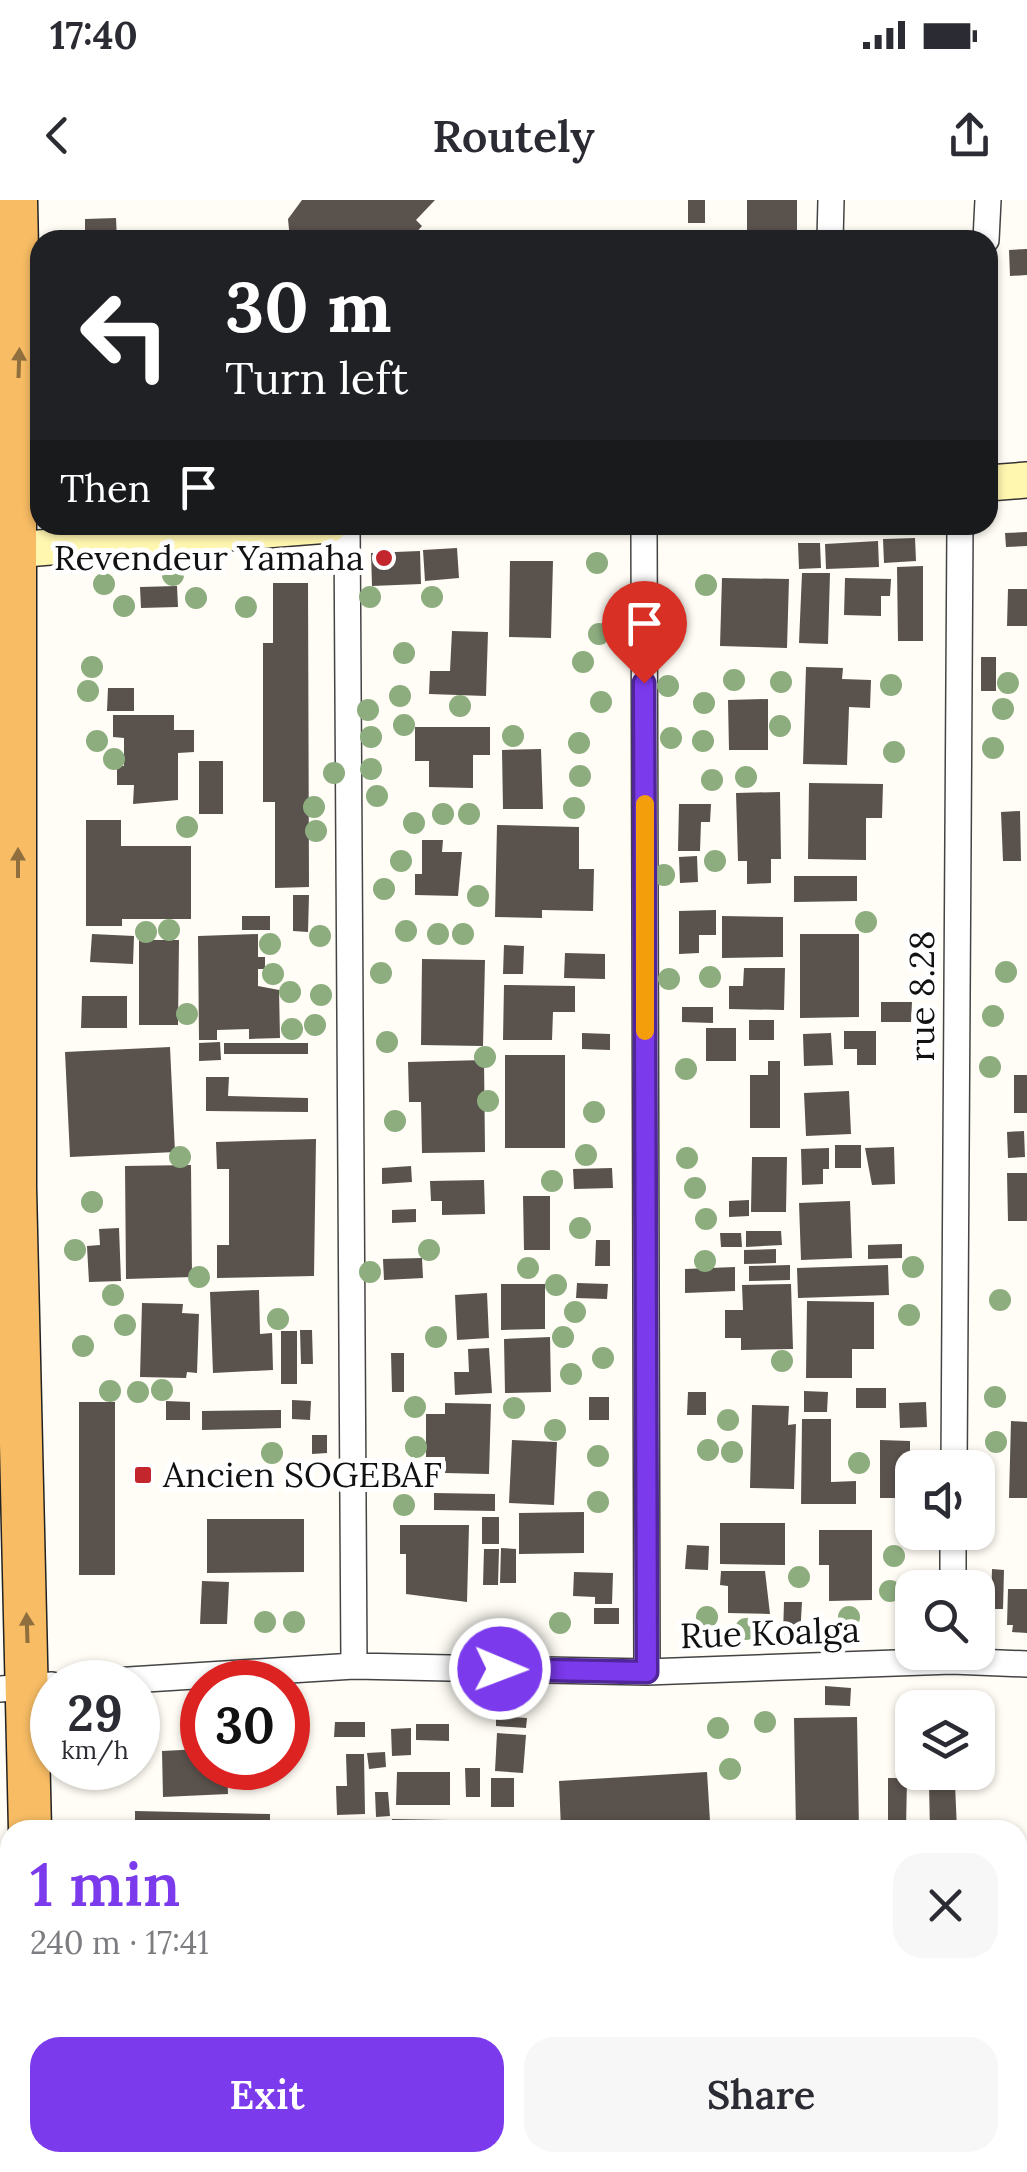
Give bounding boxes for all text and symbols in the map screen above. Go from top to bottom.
text: 17:40 [50,11,138,59]
text: Routely [432,107,595,164]
icon: back [30,108,85,163]
icon: share [942,108,997,163]
text: 30 m [225,262,392,351]
icon: left [60,270,190,400]
one-way arrow [11,347,27,379]
text: Turn left [225,349,408,406]
icon: arrive [171,460,226,515]
text: Then [60,464,151,512]
place label: Revendeur Yamaha [54,535,364,580]
marker: Revendeur Yamaha [373,547,395,569]
pin [602,581,687,684]
icon: arrive [617,596,672,651]
one-way arrow [10,846,26,878]
street label: rue 8.28 [899,931,944,1061]
map controls [895,1450,995,1790]
button: sound [895,1450,995,1550]
place label: Ancien SOGEBAF [162,1452,442,1497]
marker: Ancien SOGEBAF [132,1464,154,1486]
button: search [895,1570,995,1670]
street label: Rue Koalga [679,1607,861,1658]
one-way arrow [18,1611,34,1643]
position arrow [448,1617,552,1721]
speed limit sign: 30 [180,1660,310,1790]
text: 29 [67,1681,123,1745]
button: layers [895,1690,995,1790]
text: km/h [61,1734,129,1766]
text: 1 min [30,1846,180,1922]
button: close [893,1853,998,1958]
text: 240 m · 17:41 [30,1922,209,1963]
button: Exit [30,2037,504,2152]
button: Share [524,2037,998,2152]

